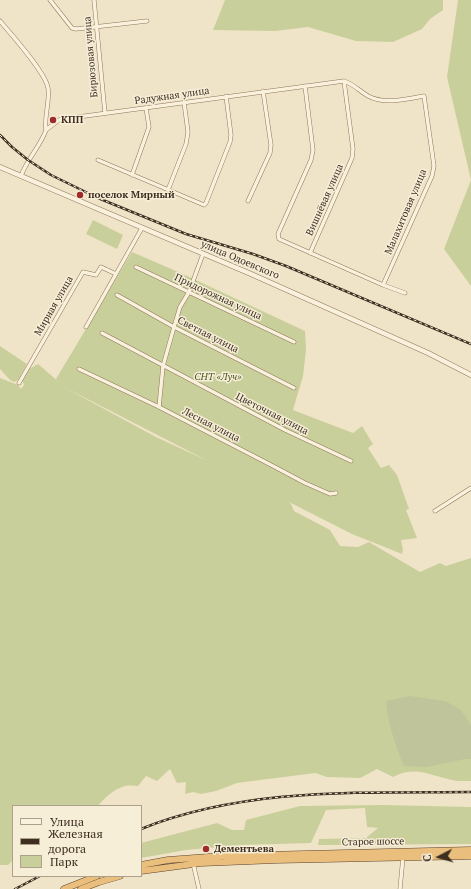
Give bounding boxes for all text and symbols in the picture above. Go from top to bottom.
street label: Бирюзовая улица [81,16,101,98]
street label: Радужная улица [134,85,210,107]
place label: КПП [61,114,83,126]
marker: КПП [48,115,58,125]
street label: Вишнёвая улица [304,162,346,238]
street label: Малахитовая улица [383,167,429,257]
place label: поселок Мирный [88,189,175,201]
marker: поселок Мирный [75,190,85,200]
street label: улица Одоевского [199,238,281,282]
street label: Придорожная улица [172,271,264,323]
street label: Мирная улица [32,274,76,338]
street label: Светлая улица [175,314,241,356]
park label: СНТ «Луч» [194,371,242,383]
street label: Цветочная улица [234,391,310,437]
street label: Лесная улица [180,405,242,445]
legend [12,805,142,877]
text: Улица [50,814,84,829]
text: Железная дорога [48,826,103,856]
street label: Старое шоссе [342,835,404,849]
north arrow [419,837,459,877]
place label: Дементьева [214,843,274,855]
marker: Дементьева [201,844,211,854]
text: Парк [50,854,78,869]
text: С [420,854,434,863]

